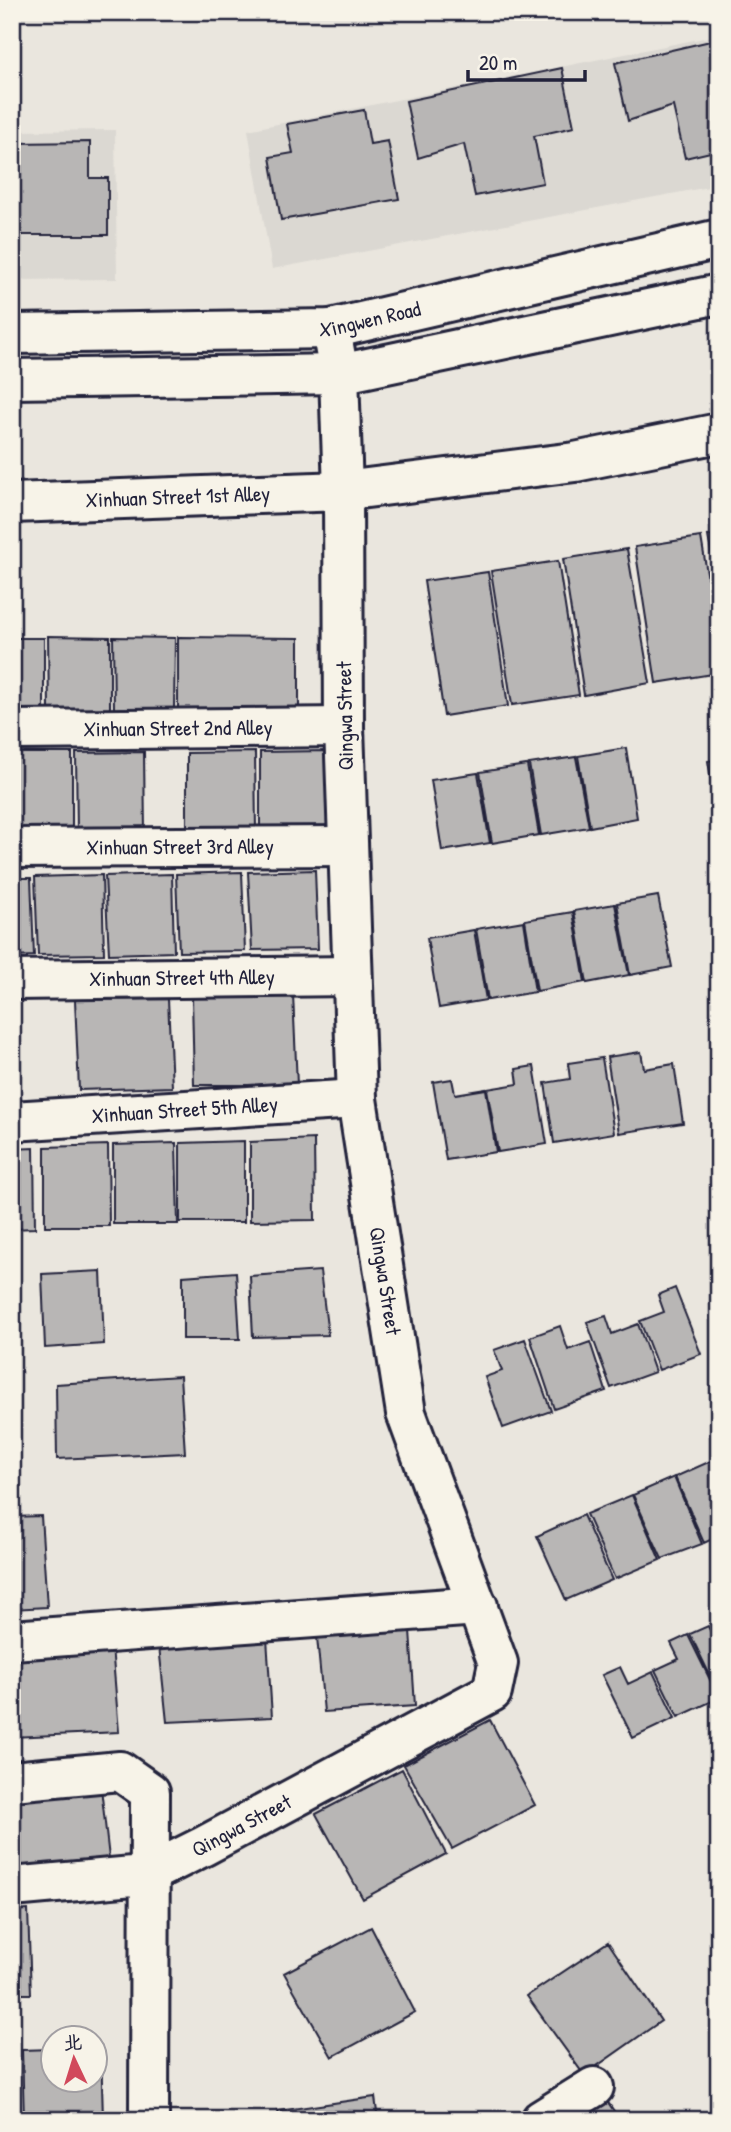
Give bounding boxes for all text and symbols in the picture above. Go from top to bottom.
scale bar [468,38,586,82]
text: 20 m [479,48,517,77]
street label: Xingwen Road [319,294,423,343]
street label: Xinhuan Street 1st Alley [85,479,271,514]
street label: Qingwa Street [329,661,360,771]
street label: Xinhuan Street 2nd Alley [83,713,273,743]
street label: Xinhuan Street 3rd Alley [86,831,274,862]
street label: Xinhuan Street 4th Alley [89,962,275,993]
street label: Xinhuan Street 5th Alley [90,1089,279,1130]
street label: Qingwa Street [363,1225,408,1338]
street label: Qingwa Street [187,1787,297,1864]
north arrow [38,2024,108,2094]
text: 北 [62,2028,83,2056]

